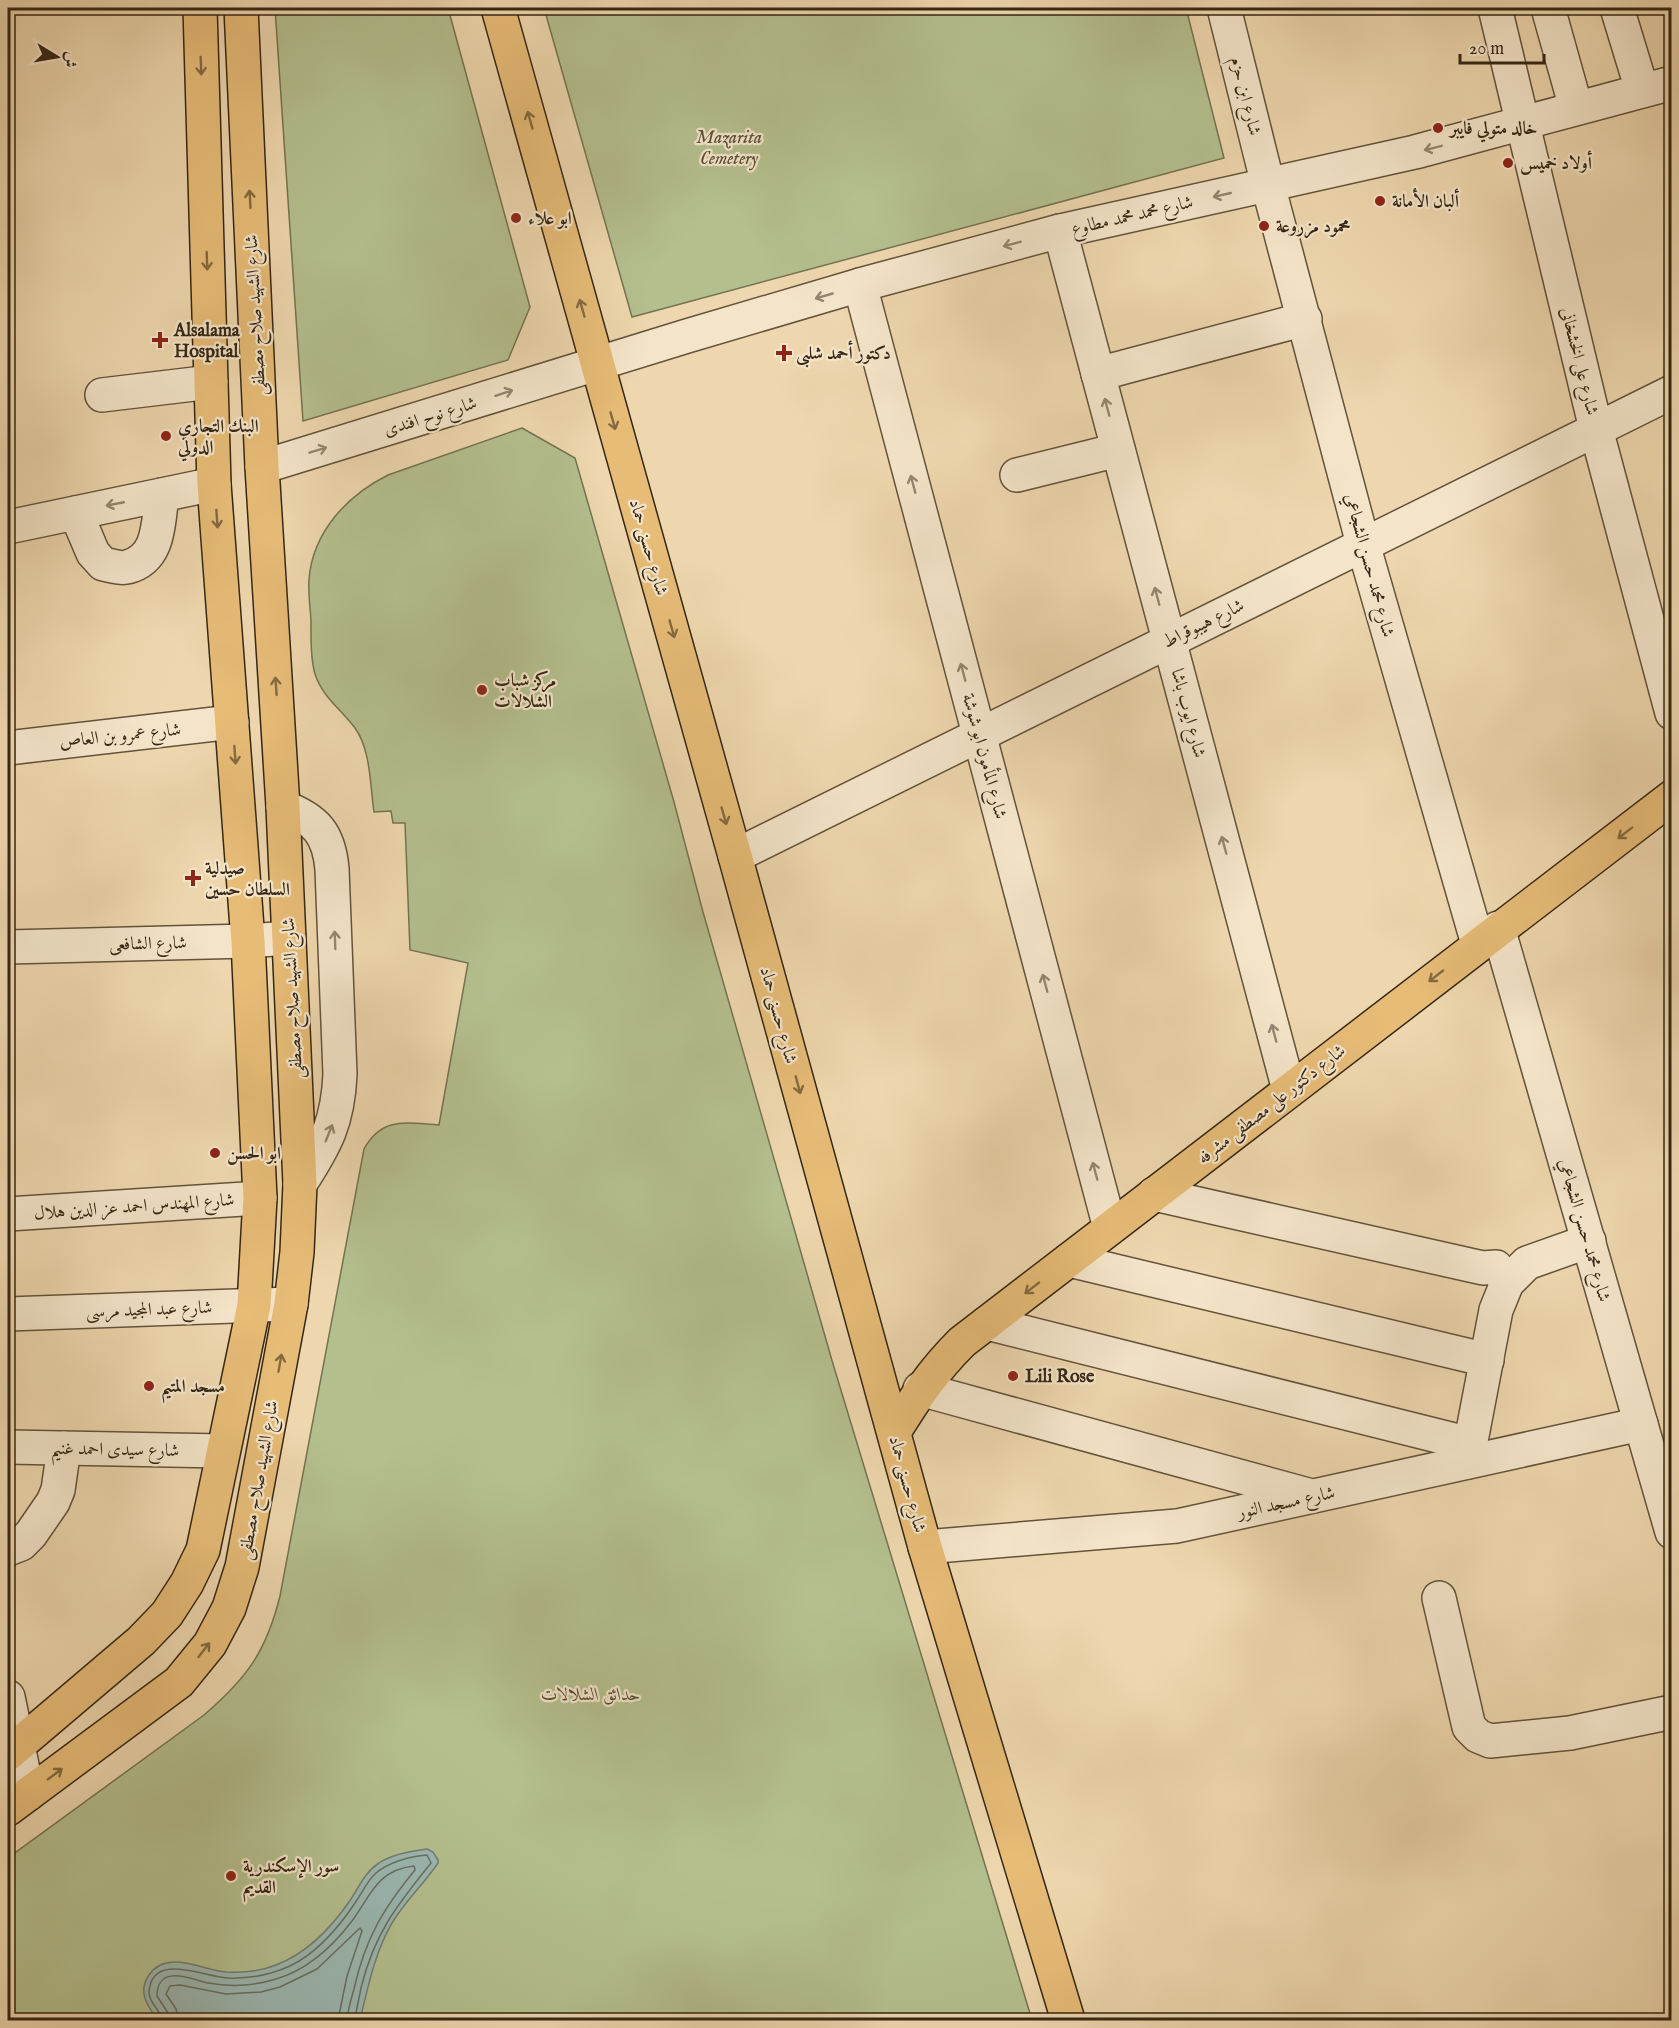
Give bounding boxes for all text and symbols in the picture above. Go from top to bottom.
north arrow [27,27,87,87]
scale bar [1460,27,1544,65]
text: 20 m [1469,38,1504,61]
text: ش [58,50,81,69]
one-way arrow [196,55,207,75]
street label: شارع ابن حزم [1221,55,1265,139]
one-way arrow [524,111,535,130]
place label: خالد متولي فايبر [1448,118,1538,143]
marker: خالد متولي فايبر [1431,121,1445,135]
park label: Mazarita Cemetery [696,127,762,171]
one-way arrow [1424,142,1443,154]
place label: أولاد خميس [1520,150,1593,176]
marker: أولاد خميس [1501,156,1515,170]
place label: ألبان الأمانة [1392,187,1460,214]
one-way arrow [245,190,256,210]
one-way arrow [1213,190,1232,202]
street label: شارع محمد محمد مطاوع [1069,191,1196,244]
marker: ألبان الأمانة [1373,194,1387,208]
place label: ابو علاء [528,208,572,231]
marker: ابو علاء [509,211,523,225]
place label: محمود مزروعة [1276,216,1350,239]
marker: محمود مزروعة [1257,219,1271,233]
street label: شارع الشهيد صلاح مصطفى [241,234,275,396]
one-way arrow [1003,239,1022,251]
one-way arrow [202,250,213,270]
one-way arrow [815,291,834,302]
one-way arrow [576,299,587,318]
street label: شارع على الخشخانى [1552,305,1603,418]
place label: Alsalama Hospital [173,320,241,364]
marker: Alsalama Hospital [151,331,169,349]
place label: دكتور أحمد شلبى [796,340,891,368]
marker: دكتور أحمد شلبى [777,346,791,360]
one-way arrow [494,387,513,398]
street label: شارع نوح افندى [381,392,481,445]
one-way arrow [1101,398,1112,417]
one-way arrow [608,411,619,430]
place label: البنك التجاري الدولي [177,416,259,462]
marker: البنك التجاري الدولي [159,429,173,443]
one-way arrow [308,444,327,455]
one-way arrow [907,475,918,494]
street label: شارع محمد حسن الشجاعي [1336,491,1399,640]
street label: شارع حسنى حماد [621,496,672,599]
one-way arrow [106,499,125,511]
one-way arrow [211,508,222,528]
one-way arrow [1151,586,1163,605]
street label: شارع هيبوقراط [1159,595,1249,656]
one-way arrow [666,619,678,638]
one-way arrow [957,663,968,682]
street label: شارع ايوب باشا [1163,666,1210,761]
place label: مركز شباب الشلالات [494,670,556,714]
one-way arrow [270,677,281,697]
marker: مركز شباب الشلالات [475,683,489,697]
street label: شارع المأمون ابو شوشة [954,690,1014,822]
street label: شارع عمرو بن العاص [58,719,182,756]
one-way arrow [229,745,240,764]
one-way arrow [719,806,730,825]
one-way arrow [1617,826,1633,839]
one-way arrow [1218,836,1229,855]
place label: صيدلية السلطان حسين [205,858,290,902]
marker: صيدلية السلطان حسين [186,871,200,885]
street label: شارع الشهيد صلاح مصطفى [278,917,312,1079]
one-way arrow [329,930,340,950]
street label: شارع الشافعى [109,932,187,959]
street label: شارع حسنى حماد [752,964,802,1067]
one-way arrow [1429,970,1445,983]
one-way arrow [1039,974,1050,993]
one-way arrow [1268,1024,1280,1043]
street label: شارع دكتور على مصطفى مشرفه [1193,1040,1352,1172]
one-way arrow [793,1075,805,1094]
one-way arrow [324,1124,335,1143]
place label: ابو الحسن [227,1143,281,1166]
marker: ابو الحسن [208,1146,222,1160]
street label: شارع محمد حسن الشجاعي [1550,1156,1615,1305]
one-way arrow [1089,1162,1100,1181]
street label: شارع المهندس احمد عز الدين هلال [33,1189,235,1228]
one-way arrow [1025,1281,1041,1294]
street label: شارع عبد المجيد مرسى [85,1297,213,1326]
one-way arrow [275,1353,286,1373]
place label: Lili Rose [1025,1366,1095,1389]
marker: Lili Rose [1006,1369,1020,1383]
place label: مسجد المتيم [161,1376,225,1404]
marker: مسجد المتيم [142,1379,156,1393]
street label: شارع الشهيد صلاح مصطفى [234,1399,288,1562]
street label: شارع حسنى حماد [881,1433,931,1536]
street label: شارع سيدى احمد غنيم [50,1438,179,1468]
street label: شارع مسجد النور [1233,1482,1338,1527]
one-way arrow [198,1643,211,1659]
park label: حدائق الشلالات [541,1684,641,1707]
one-way arrow [46,1768,62,1780]
place label: سور الإسكندرية القديم [243,1856,339,1903]
marker: سور الإسكندرية القديم [224,1869,238,1883]

